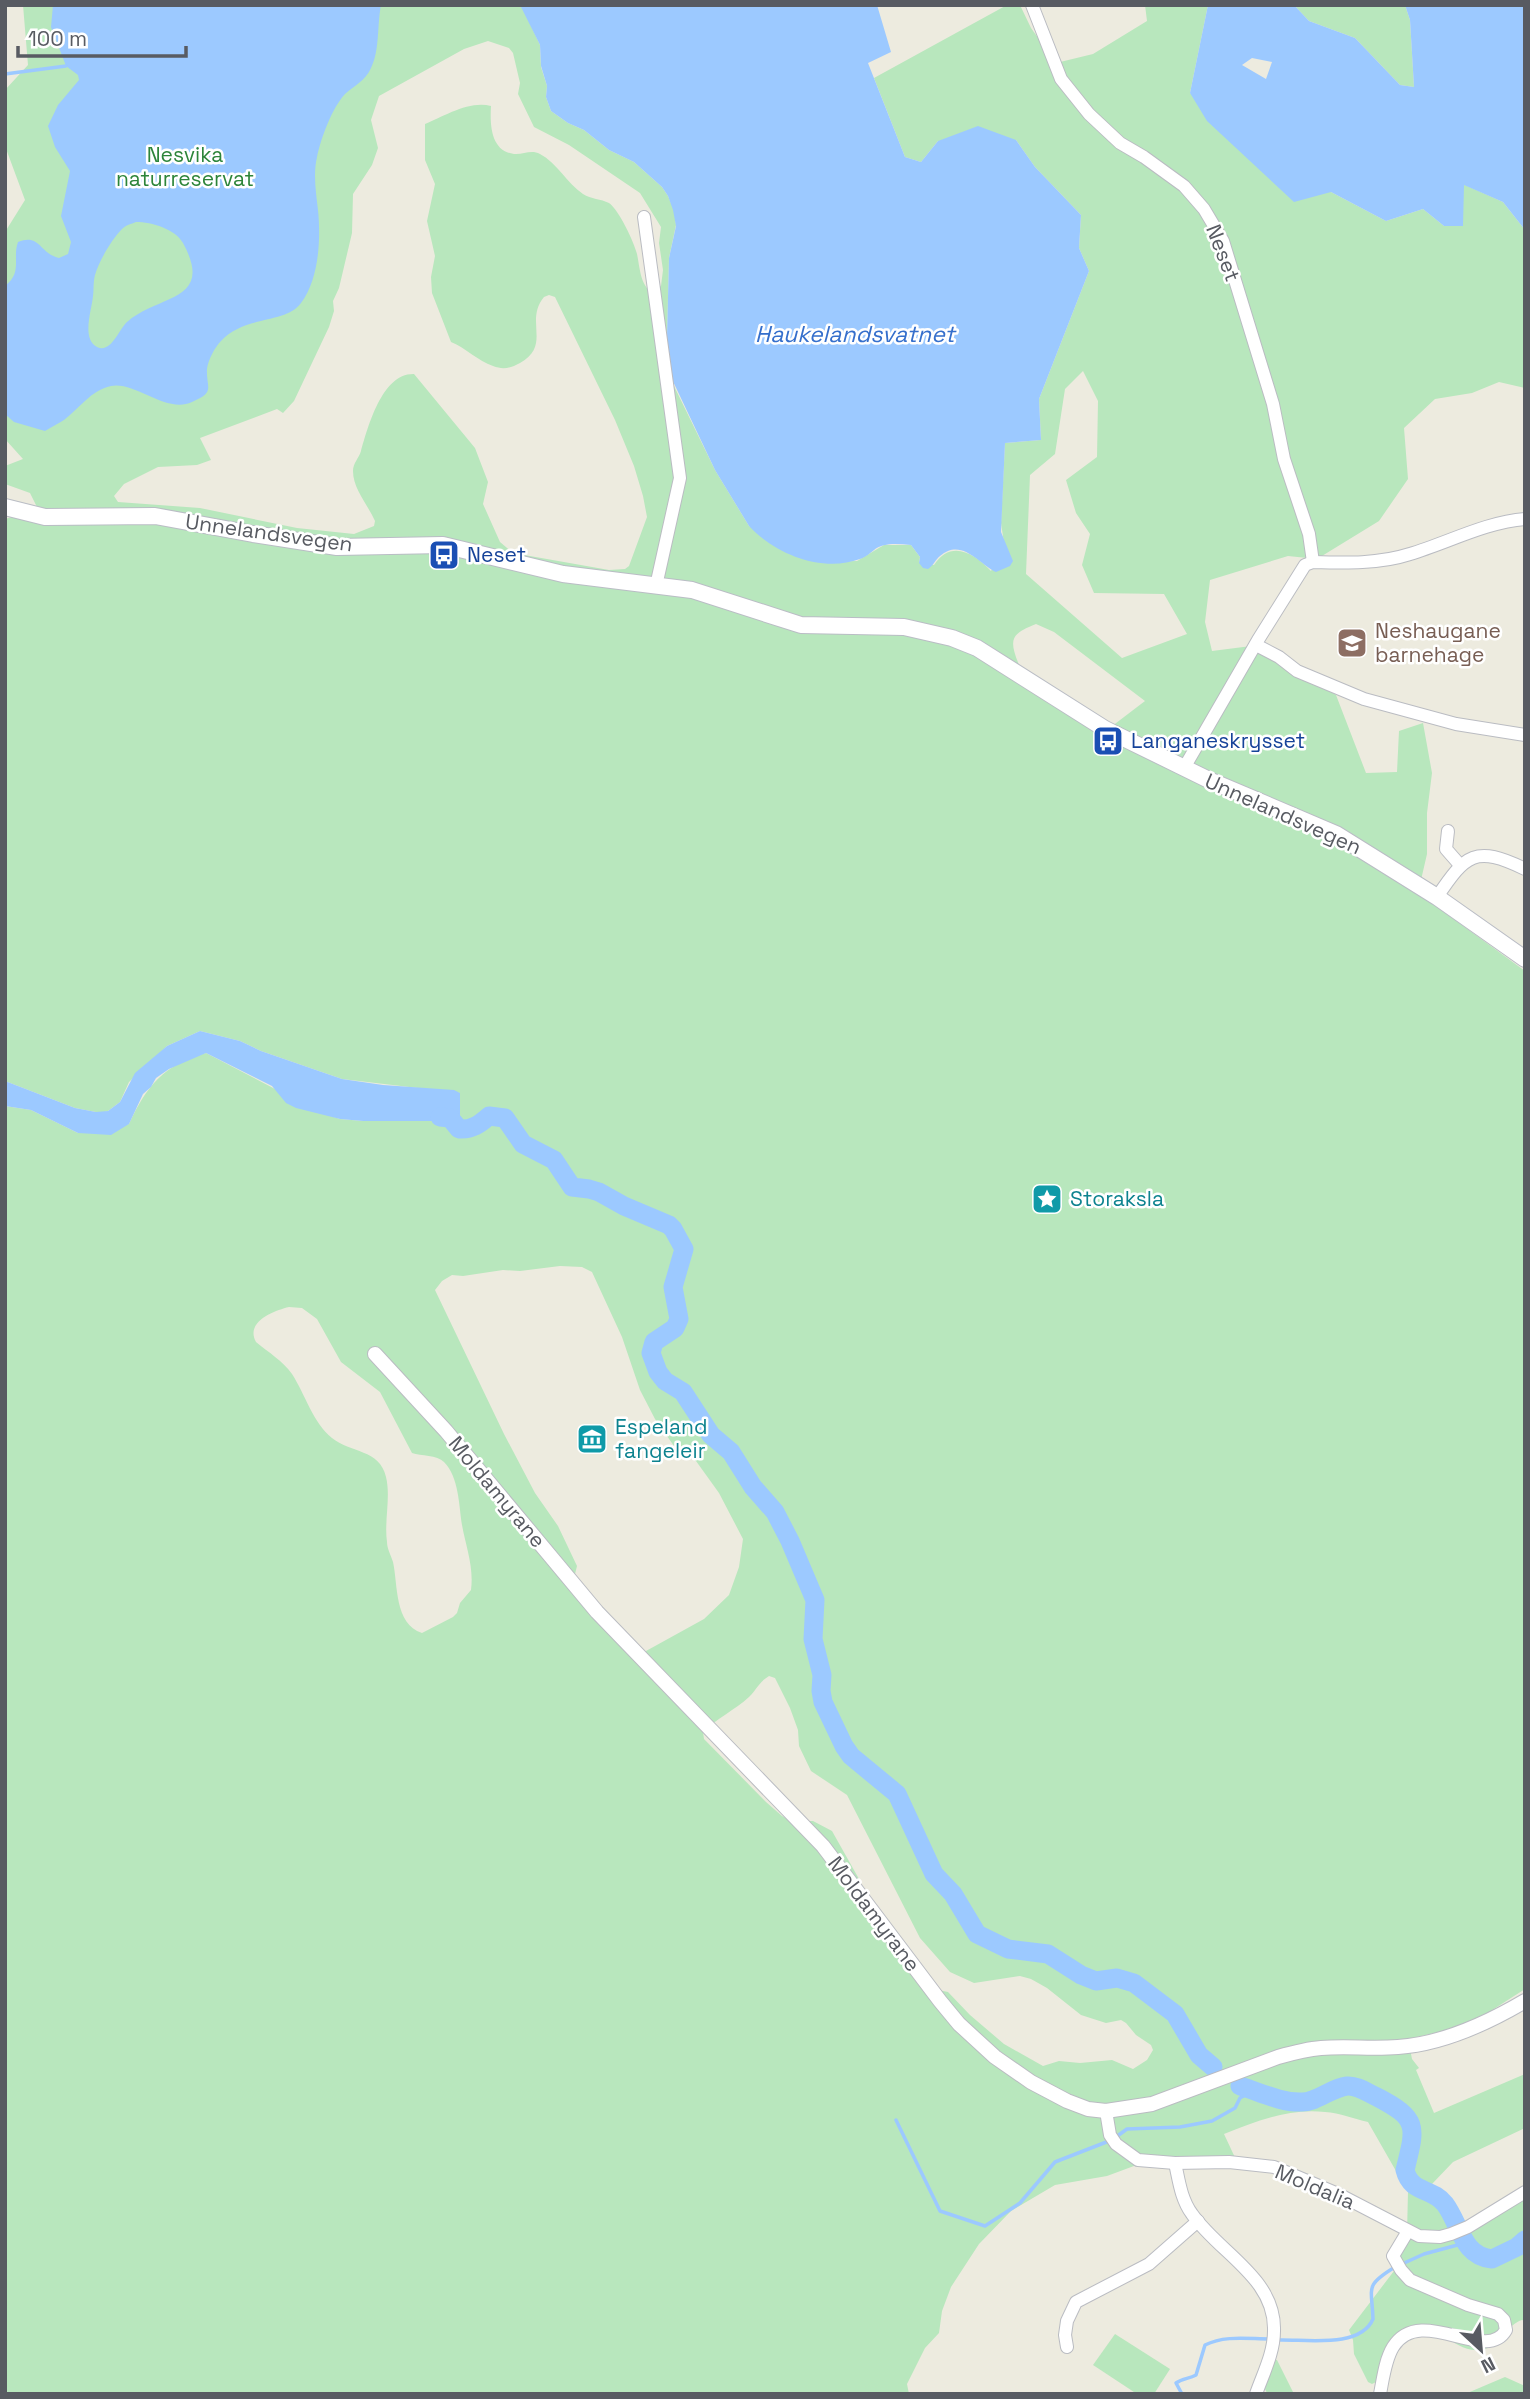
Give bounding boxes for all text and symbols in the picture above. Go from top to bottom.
scale bar [18,14,186,58]
text: 100 m [28,25,87,52]
park label: Nesvika naturreservat [116,141,254,192]
street label: Neset [1200,220,1247,285]
water label: Haukelandsvatnet [755,319,957,349]
street label: Unnelandsvegen [184,507,354,558]
bus stop icon: Neset [427,538,461,572]
place label: Neset [467,541,526,568]
place label: Neshaugane barnehage [1375,617,1501,668]
school or university icon: Neshaugane barnehage [1335,626,1369,660]
bus stop icon: Langaneskrysset [1091,724,1125,758]
place label: Langaneskrysset [1131,727,1305,754]
street label: Unnelandsvegen [1201,767,1366,860]
place icon: Storaksla [1030,1182,1064,1216]
place label: Storaksla [1070,1185,1164,1212]
place label: Espeland fangeleir [615,1413,707,1464]
museum icon: Espeland fangeleir [575,1422,609,1456]
street label: Moldamyrane [443,1430,552,1553]
street label: Moldamyrane [822,1851,927,1977]
street label: Moldalia [1271,2158,1359,2215]
north arrow [1446,2315,1516,2385]
text: N [1477,2351,1499,2379]

